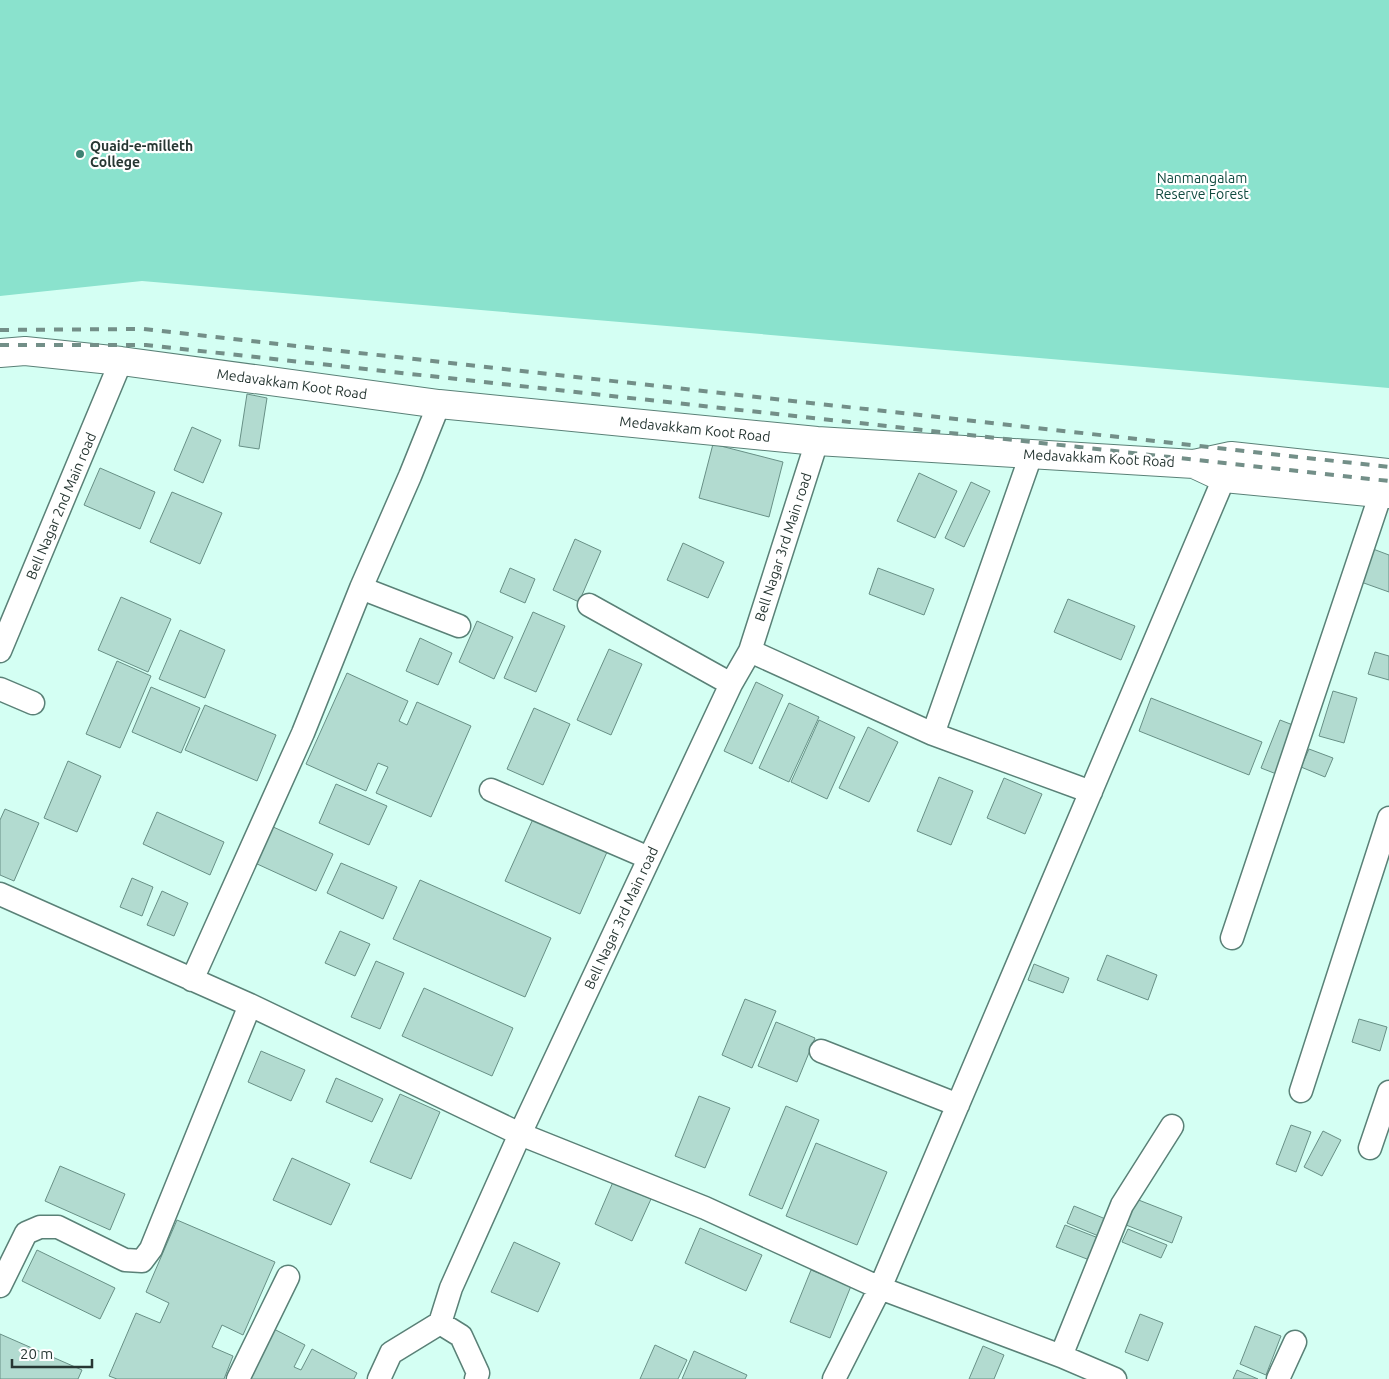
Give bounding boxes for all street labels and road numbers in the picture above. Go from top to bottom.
street label: Medavakkam Koot Road [216,366,368,402]
street label: Medavakkam Koot Road [619,413,771,445]
street label: Bell Nagar 2nd Main road [23,430,99,582]
street label: Medavakkam Koot Road [1023,446,1175,470]
street label: Bell Nagar 3rd Main road [751,471,815,623]
street label: Bell Nagar 3rd Main road [581,844,661,992]

